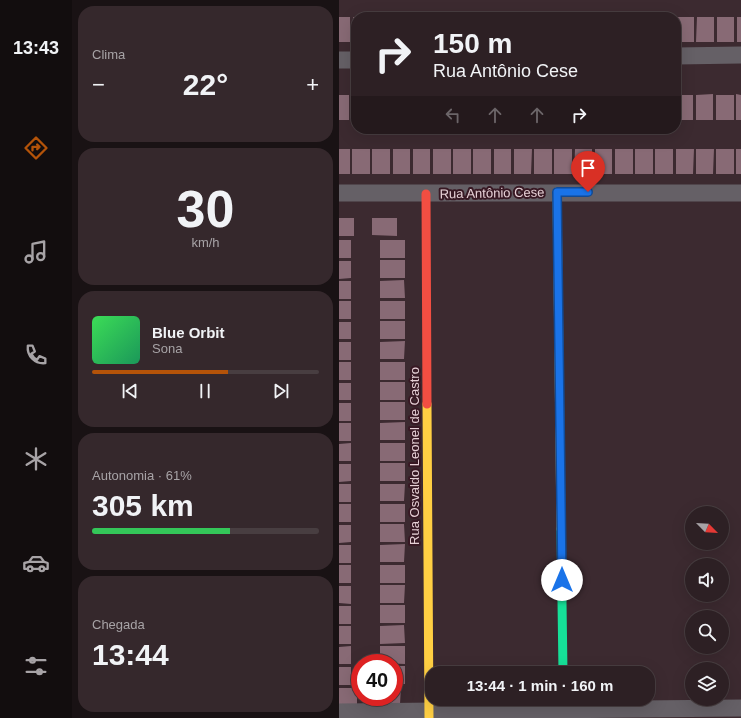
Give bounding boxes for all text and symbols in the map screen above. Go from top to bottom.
icon: right [367,28,419,80]
text: 150 m [433,28,512,59]
text: 13:43 [13,38,59,58]
text: Clima [92,47,125,62]
text: Rua Antônio Cese [433,61,578,81]
text: 22° [183,68,228,101]
text: − [92,72,105,97]
text: + [306,72,319,97]
icon: left [442,104,464,126]
icon: ahead [484,104,506,126]
icon: ahead [526,104,548,126]
icon: right [568,104,590,126]
icon: directions [22,134,50,162]
pin [571,151,605,192]
icon: arrive [577,157,599,179]
text: 30 [177,180,234,238]
street label: Rua Antônio Cese [439,185,545,201]
text: km/h [191,235,220,250]
icon: music [22,238,50,266]
text: Blue Orbit [152,324,225,341]
icon: phone [22,341,50,369]
text: Sona [152,341,182,356]
street label: Rua Osvaldo Leonel de Castro [407,367,422,545]
icon: previous [119,380,141,402]
icon: pause [194,380,216,402]
icon: next [270,380,292,402]
icon: climate [22,445,50,473]
text: Autonomia · 61% [92,468,192,483]
text: 305 km [92,489,194,522]
north arrow [685,506,729,550]
map controls [685,506,729,706]
icon: car [22,549,50,577]
button: sound [685,558,729,602]
position arrow [541,559,583,601]
button: search [685,610,729,654]
text: Chegada [92,617,145,632]
text: 13:44 [92,638,169,671]
icon: filters [22,652,50,680]
speed limit sign: 40 [351,654,403,706]
button: layers [685,662,729,706]
text: 13:44 · 1 min · 160 m [467,677,613,694]

